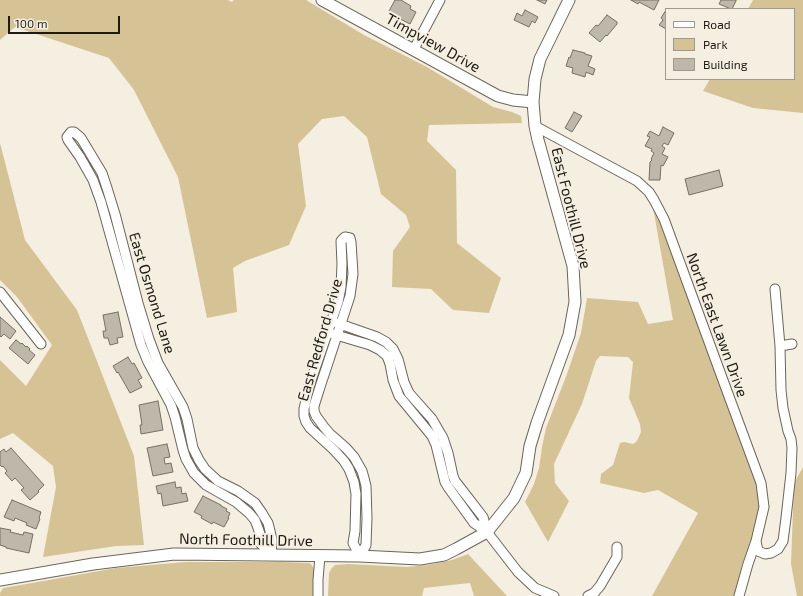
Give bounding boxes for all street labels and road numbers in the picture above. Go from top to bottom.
street label: Timpview Drive [383,10,483,76]
street label: East Foothill Drive [547,146,595,270]
street label: East Osmond Lane [125,230,179,356]
street label: North East Lawn Drive [683,250,751,400]
street label: East Redford Drive [294,277,346,403]
street label: North Foothill Drive [179,530,313,550]

